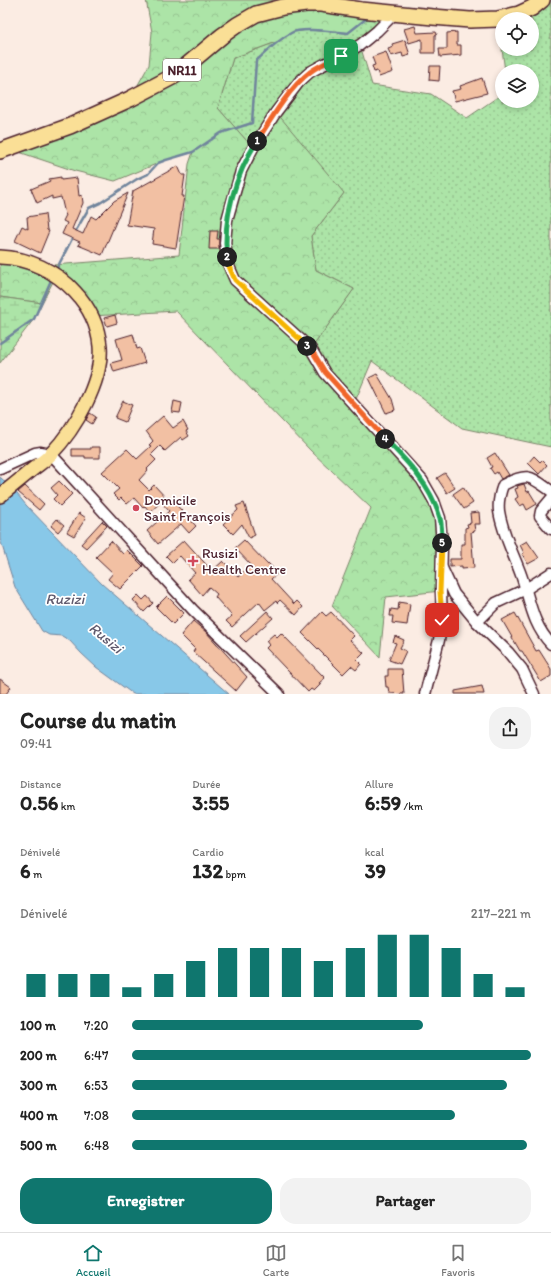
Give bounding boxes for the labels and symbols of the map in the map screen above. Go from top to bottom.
pin [324,39,358,73]
road number: NR11 [163,59,201,81]
pin: 1 [247,131,267,151]
pin: 2 [217,247,237,267]
pin: 3 [297,336,317,356]
pin: 4 [375,429,395,449]
place label: Domicile Saint François [144,492,231,525]
marker: Domicile Saint François [131,503,141,513]
pin: 5 [432,533,452,553]
place label: Rusizi Health Centre [202,545,287,578]
marker: Rusizi Health Centre [187,555,199,567]
water label: Ruzizi [46,590,87,608]
pin [425,603,459,637]
water label: Rusizi [85,619,128,659]

